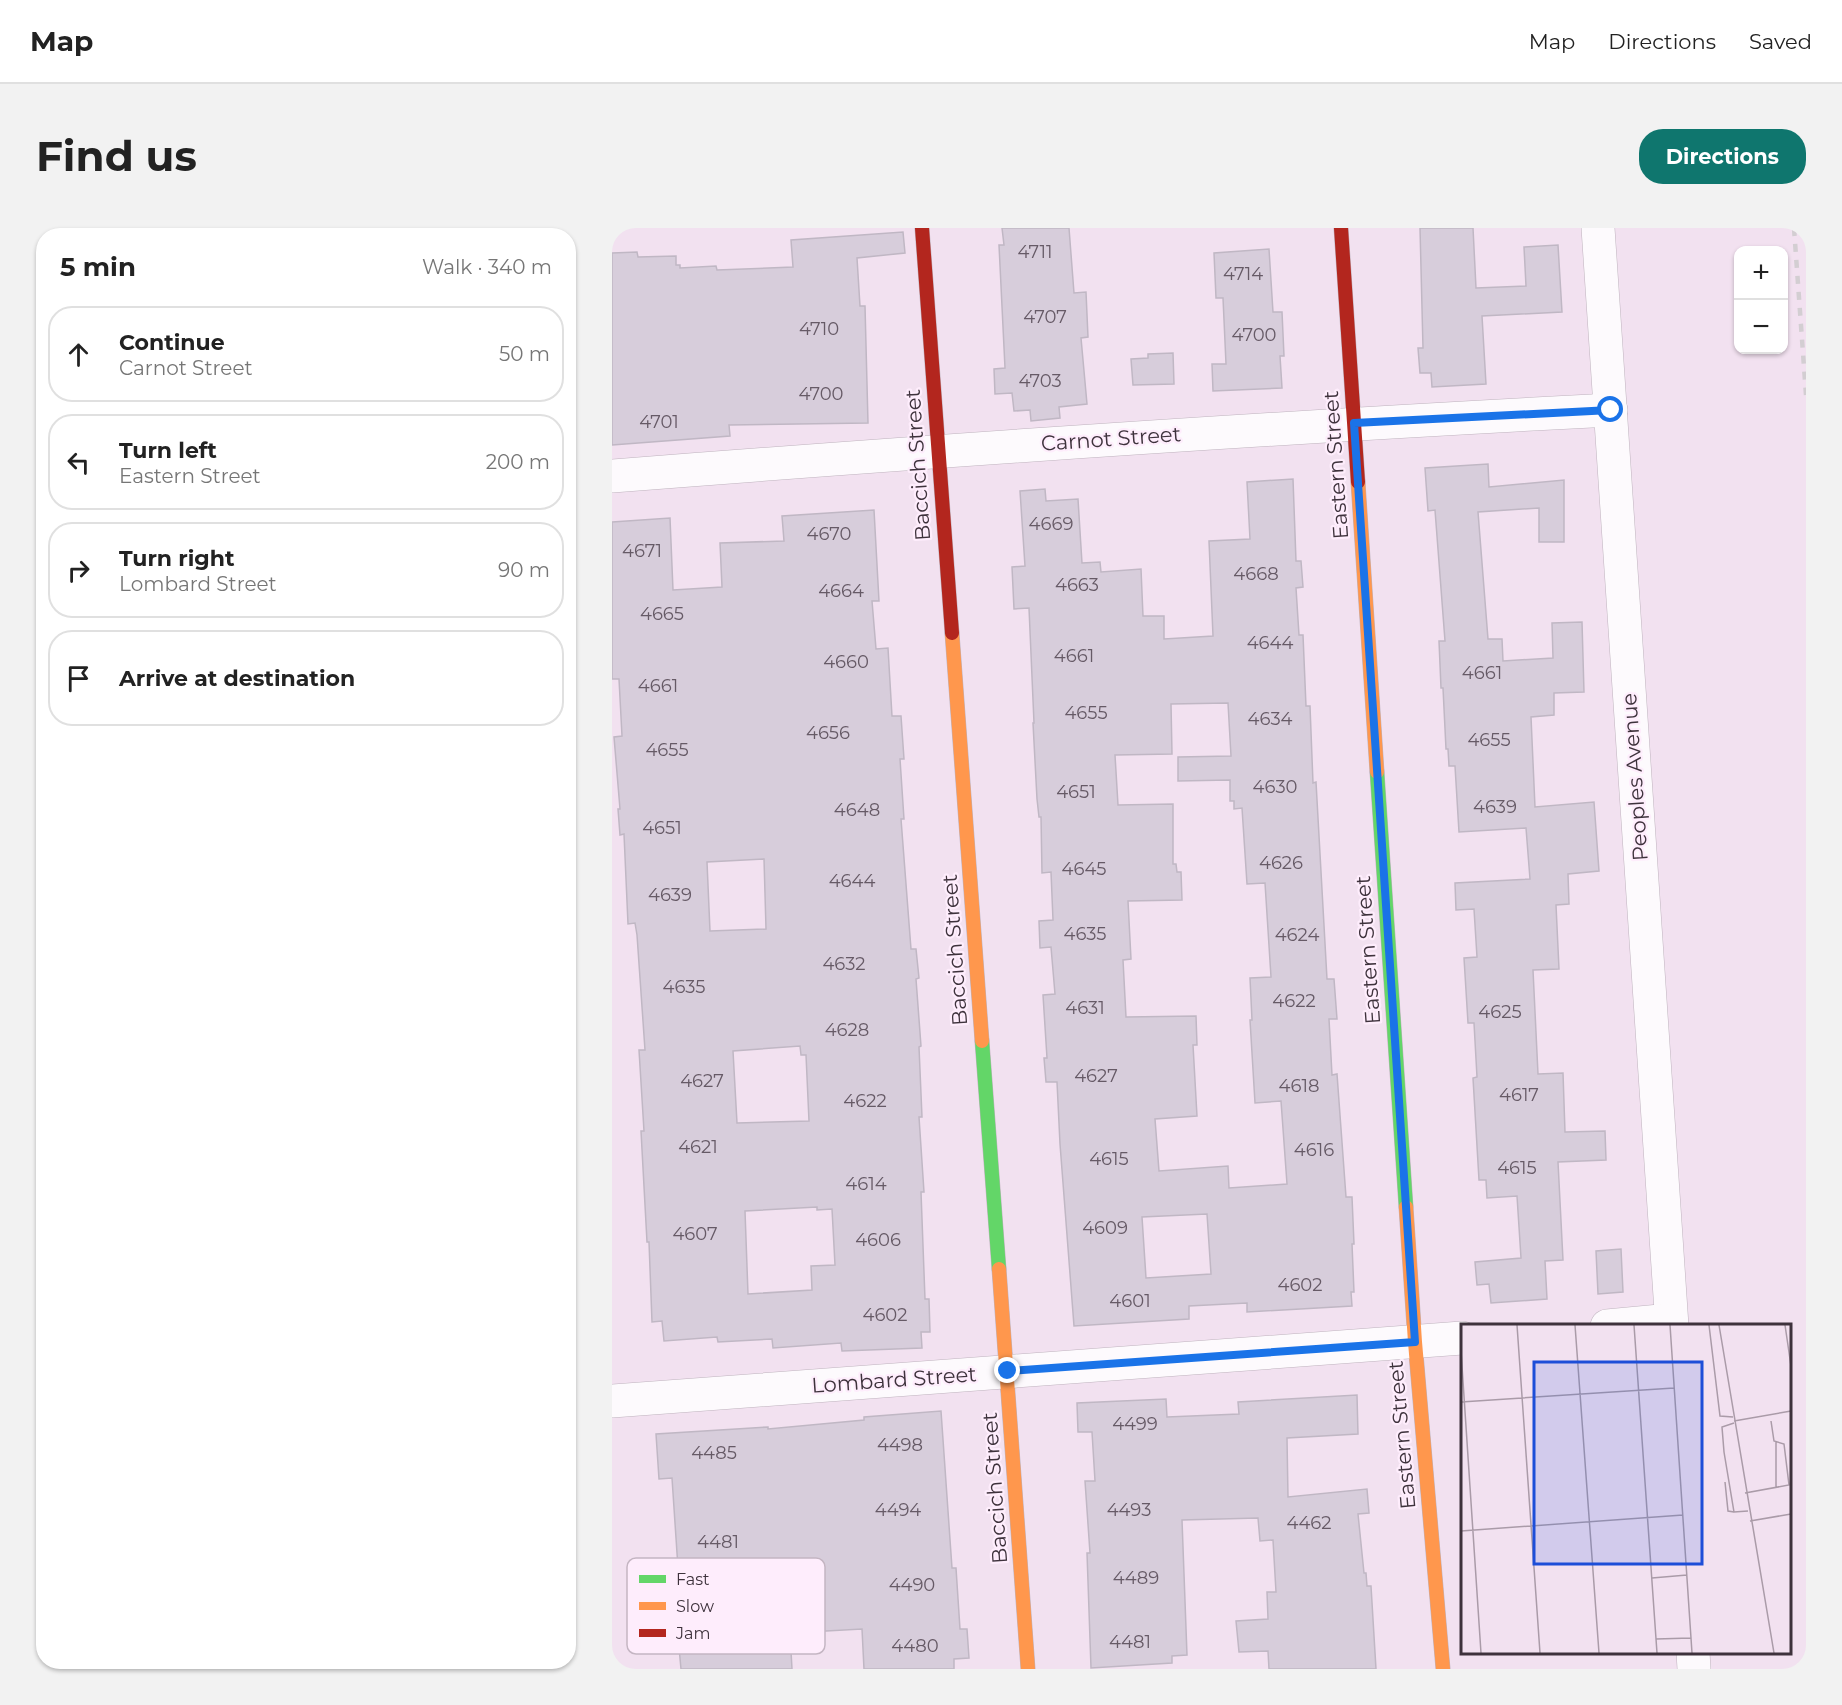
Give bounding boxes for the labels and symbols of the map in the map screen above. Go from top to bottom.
house number: 4711 [1018,241,1052,263]
house number: 4714 [1223,263,1263,285]
house number: 4707 [1023,306,1067,328]
house number: 4710 [799,318,839,340]
house number: 4700 [1231,324,1277,346]
house number: 4703 [1018,370,1062,392]
house number: 4700 [798,383,844,405]
street label: Baccich Street [900,388,935,542]
street label: Eastern Street [1318,390,1353,540]
route start [1597,396,1623,422]
house number: 4701 [639,411,679,433]
street label: Carnot Street [1040,421,1182,456]
house number: 4669 [1029,513,1073,535]
house number: 4670 [807,523,851,545]
house number: 4671 [622,540,662,562]
house number: 4668 [1233,563,1279,585]
house number: 4663 [1055,574,1099,596]
house number: 4664 [818,580,864,602]
house number: 4665 [640,603,684,625]
house number: 4644 [1247,632,1293,654]
house number: 4661 [1054,645,1094,667]
house number: 4660 [823,651,869,673]
house number: 4661 [1462,662,1502,684]
house number: 4661 [638,675,678,697]
street label: Peoples Avenue [1616,692,1653,862]
house number: 4655 [1064,702,1108,724]
house number: 4634 [1248,708,1293,730]
house number: 4656 [806,722,850,744]
house number: 4655 [1467,729,1511,751]
house number: 4655 [645,739,689,761]
house number: 4630 [1253,776,1297,798]
house number: 4651 [1056,781,1096,803]
house number: 4639 [1473,796,1517,818]
house number: 4648 [834,799,880,821]
house number: 4651 [642,817,682,839]
house number: 4626 [1259,852,1303,874]
house number: 4645 [1062,858,1106,880]
house number: 4644 [829,870,875,892]
street label: Baccich Street [937,873,972,1027]
street label: Eastern Street [1350,875,1385,1025]
house number: 4639 [648,884,692,906]
house number: 4635 [1063,923,1107,945]
house number: 4624 [1275,924,1319,946]
house number: 4632 [822,953,866,975]
house number: 4635 [662,976,706,998]
house number: 4622 [1272,990,1316,1012]
house number: 4631 [1065,997,1105,1019]
house number: 4625 [1478,1001,1522,1023]
house number: 4628 [825,1019,869,1041]
house number: 4627 [1074,1065,1118,1087]
house number: 4627 [680,1070,724,1092]
house number: 4618 [1279,1075,1319,1097]
house number: 4617 [1499,1084,1539,1106]
house number: 4622 [843,1090,887,1112]
house number: 4621 [678,1136,718,1158]
house number: 4616 [1294,1139,1334,1161]
house number: 4615 [1089,1148,1129,1170]
house number: 4615 [1497,1157,1537,1179]
house number: 4614 [845,1173,887,1195]
house number: 4609 [1082,1217,1128,1239]
house number: 4607 [672,1223,718,1245]
house number: 4606 [855,1229,901,1251]
house number: 4602 [1278,1274,1323,1296]
house number: 4601 [1109,1290,1151,1312]
house number: 4602 [863,1304,908,1326]
inset map [1461,1324,1791,1654]
route end [994,1357,1020,1383]
street label: Eastern Street [1383,1360,1420,1510]
street label: Lombard Street [810,1361,977,1398]
street label: Baccich Street [977,1411,1012,1565]
house number: 4499 [1112,1413,1158,1435]
house number: 4498 [877,1434,923,1456]
house number: 4485 [691,1442,737,1464]
house number: 4494 [875,1499,921,1521]
house number: 4493 [1107,1499,1151,1521]
house number: 4462 [1287,1512,1331,1534]
house number: 4481 [697,1531,739,1553]
legend [627,1558,825,1654]
house number: 4489 [1113,1567,1159,1589]
text: Fast [676,1570,710,1589]
house number: 4490 [889,1574,935,1596]
text: Slow [676,1597,714,1616]
text: Jam [675,1624,710,1643]
house number: 4481 [1109,1631,1151,1653]
house number: 4480 [891,1635,939,1657]

